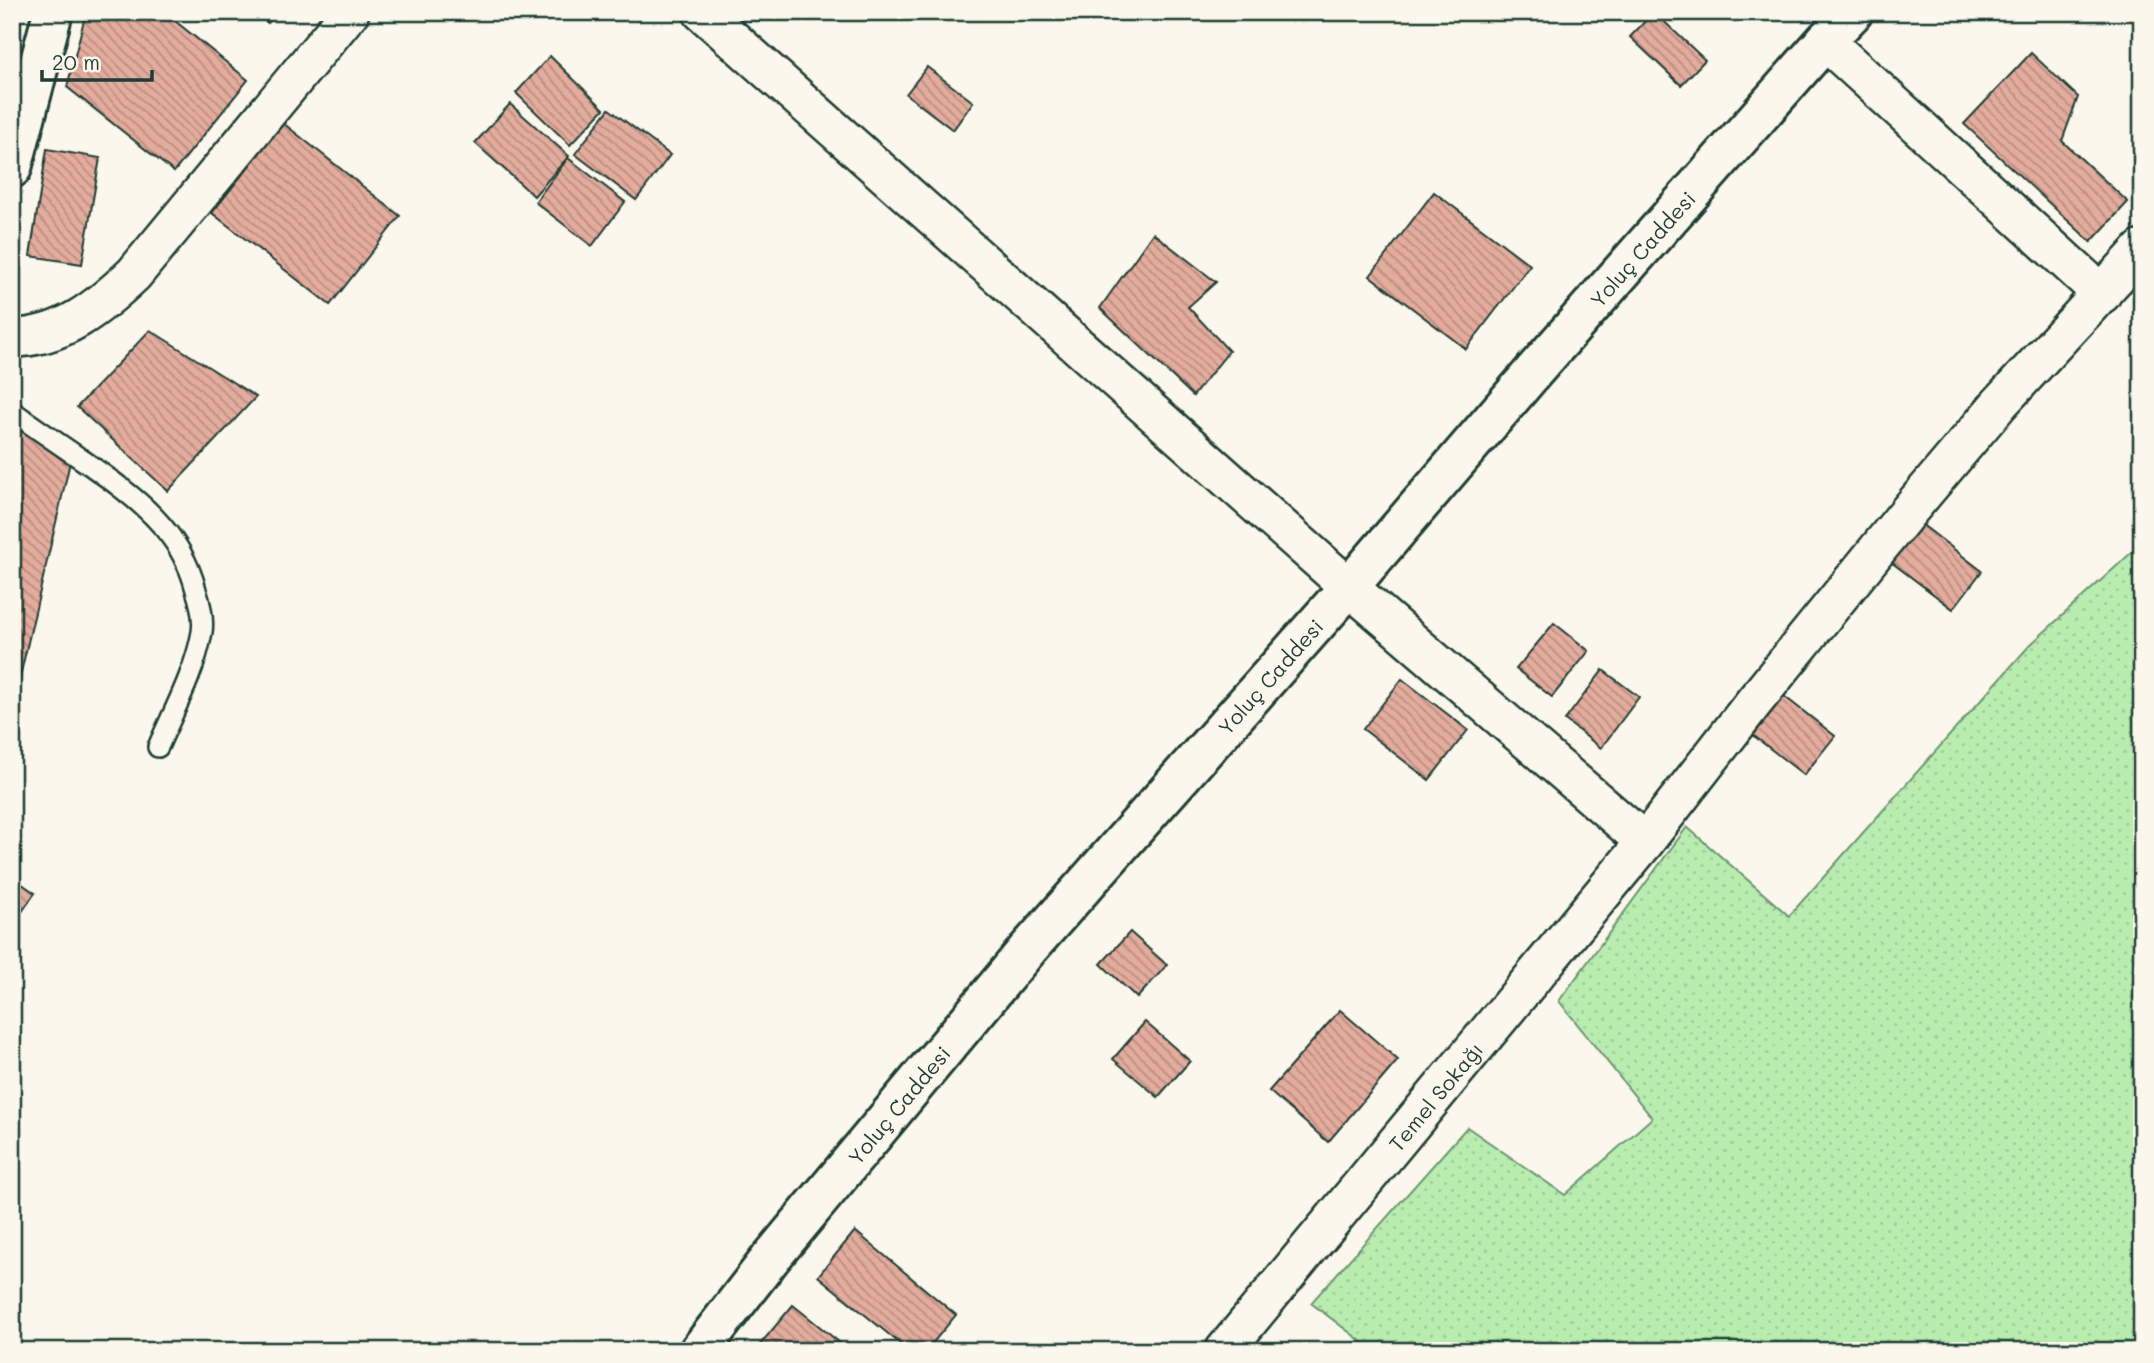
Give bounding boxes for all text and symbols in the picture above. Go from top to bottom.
scale bar [42,38,152,82]
text: 20 m [52,48,100,75]
street label: Yoluç Caddesi [1583,185,1701,312]
street label: Yoluç Caddesi [1211,613,1329,740]
street label: Temel Sokağı [1382,1036,1488,1156]
street label: Yoluç Caddesi [841,1040,956,1170]

